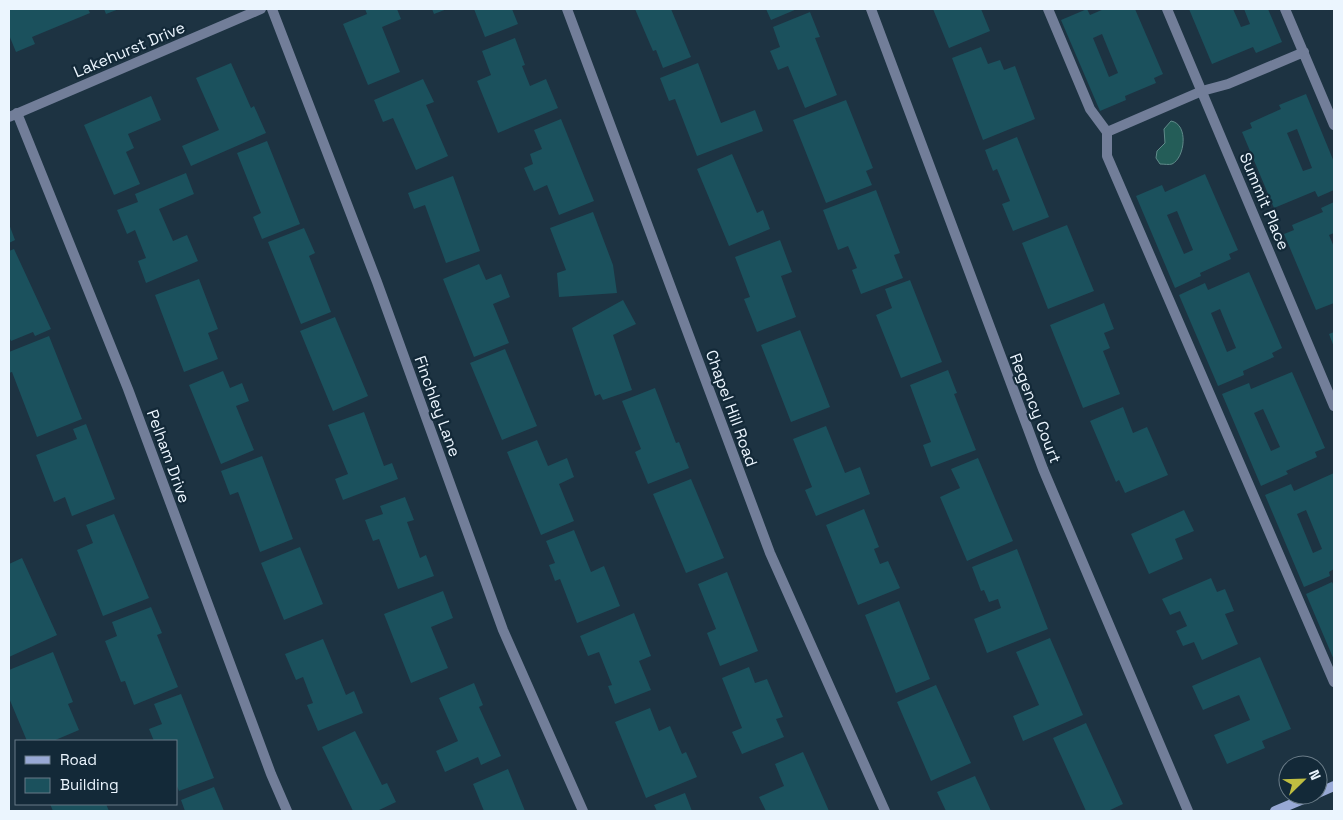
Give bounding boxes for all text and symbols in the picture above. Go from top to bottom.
street label: Lakehurst Drive [70,17,188,82]
street label: Summit Place [1235,149,1295,253]
street label: Chapel Hill Road [701,347,762,469]
street label: Regency Court [1005,350,1066,466]
street label: Finchley Lane [409,353,466,460]
street label: Pelham Drive [142,407,195,506]
legend [15,740,178,805]
text: Road [60,750,97,769]
north arrow [1278,755,1328,805]
text: N [1305,767,1325,783]
text: Building [60,775,119,794]

